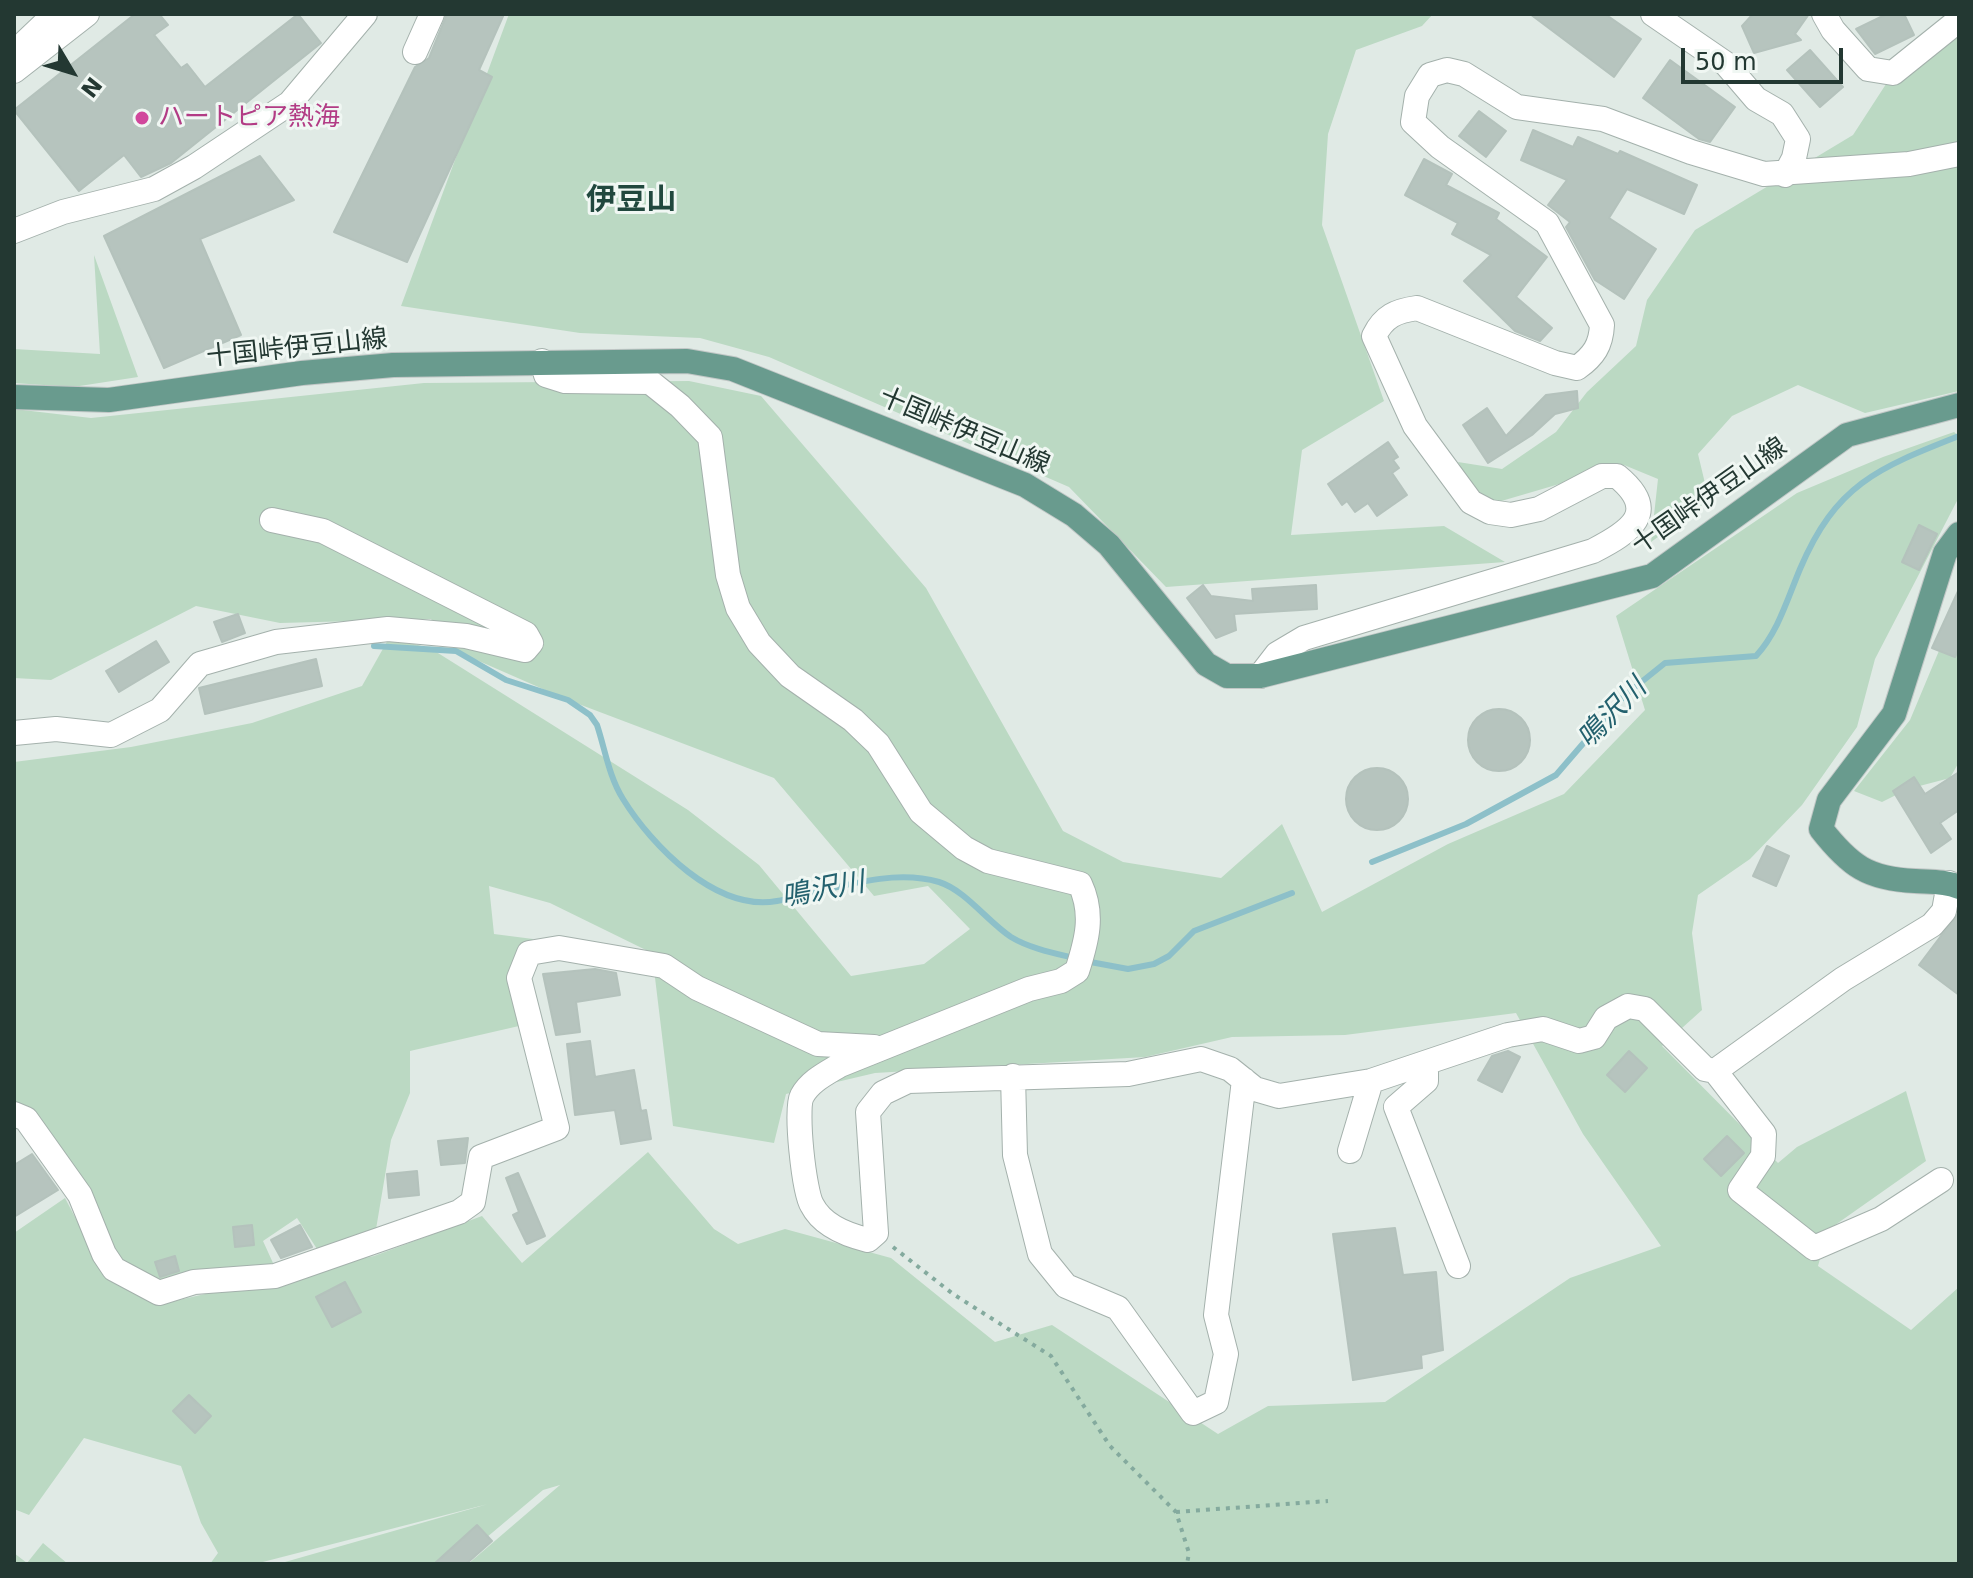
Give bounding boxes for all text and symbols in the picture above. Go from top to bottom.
north arrow [32,32,112,112]
scale bar [1685,32,1847,82]
text: 50 m [1695,48,1757,76]
text: N [76,72,107,102]
place label: ハートピア熱海 [158,102,340,134]
marker: ハートピア熱海 [133,109,151,127]
district label: 伊豆山 [586,183,676,219]
street label: 十国峠伊豆山線 [205,324,389,374]
street label: 十国峠伊豆山線 [874,382,1054,482]
street label: 十国峠伊豆山線 [1627,432,1793,562]
water label: 鳴沢川 [1572,672,1654,756]
water label: 鳴沢川 [779,866,867,916]

